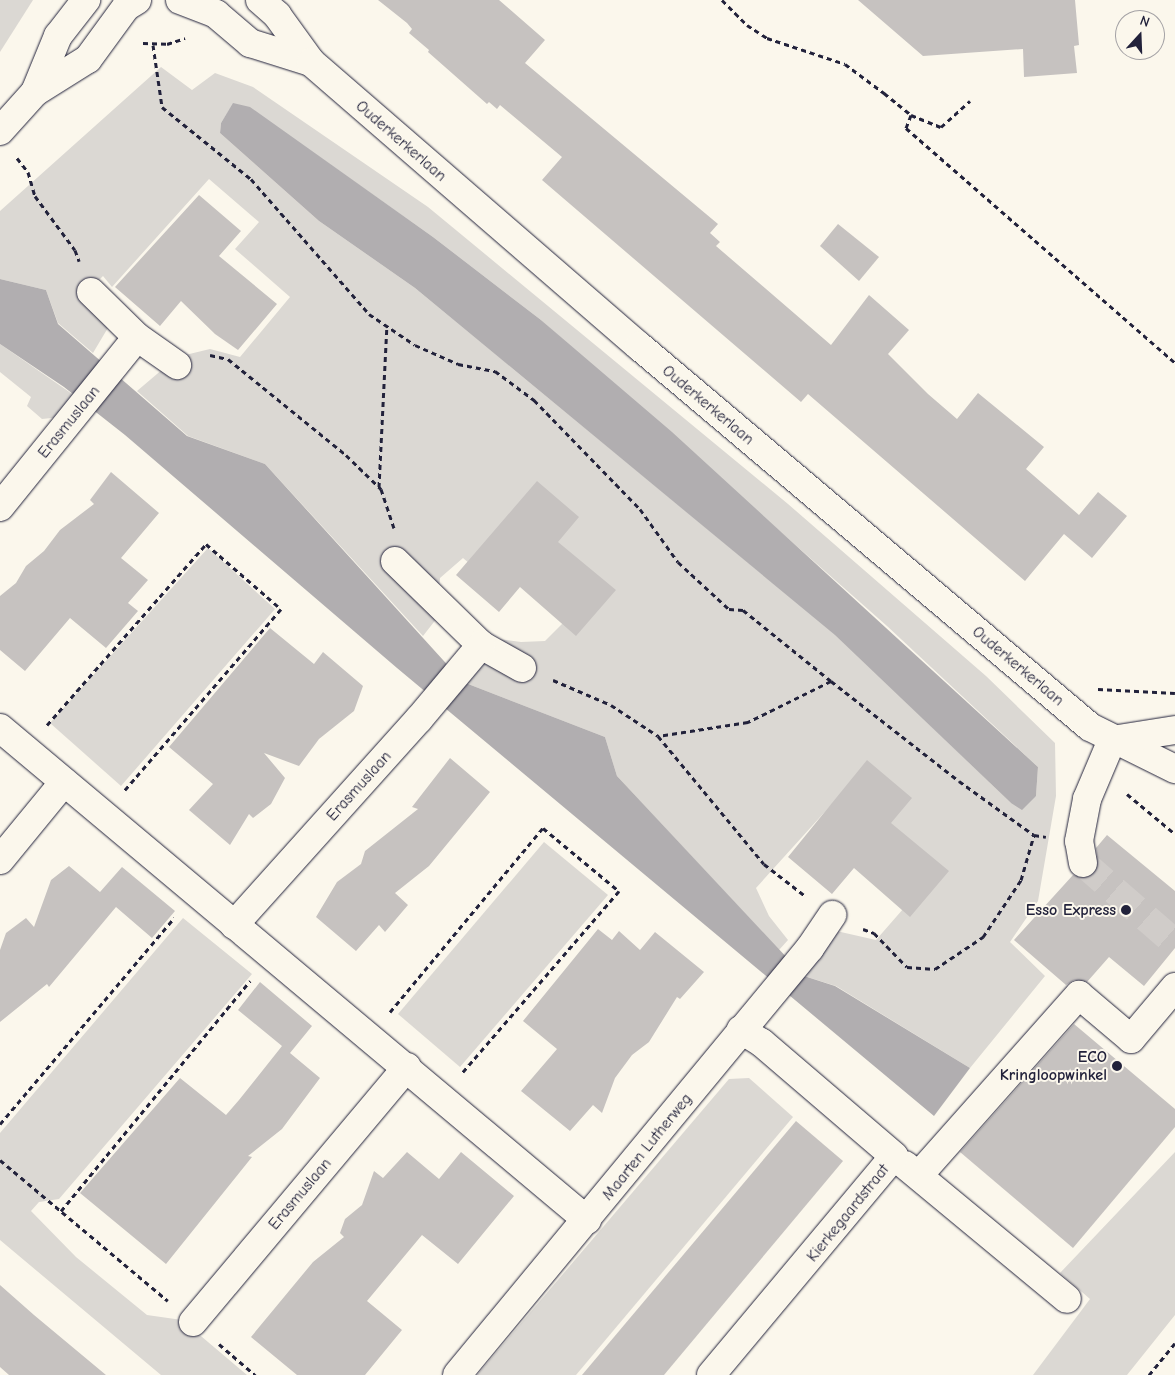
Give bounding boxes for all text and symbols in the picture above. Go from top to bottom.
north arrow [1115,10,1165,60]
text: N [1138,12,1152,31]
street label: Ouderkerkerlaan [352,96,450,186]
street label: Ouderkerkerlaan [658,361,758,449]
street label: Erasmuslaan [34,382,104,462]
street label: Ouderkerkerlaan [968,622,1068,710]
street label: Erasmuslaan [323,747,395,825]
place label: Esso Express [1026,900,1116,920]
marker: Esso Express [1120,904,1132,916]
place label: ECO Kringloopwinkel [1000,1047,1107,1085]
marker: ECO Kringloopwinkel [1111,1060,1123,1072]
street label: Maarten Lutherweg [598,1090,696,1204]
street label: Erasmuslaan [265,1154,335,1234]
street label: Kierkegaardstraat [803,1160,893,1266]

